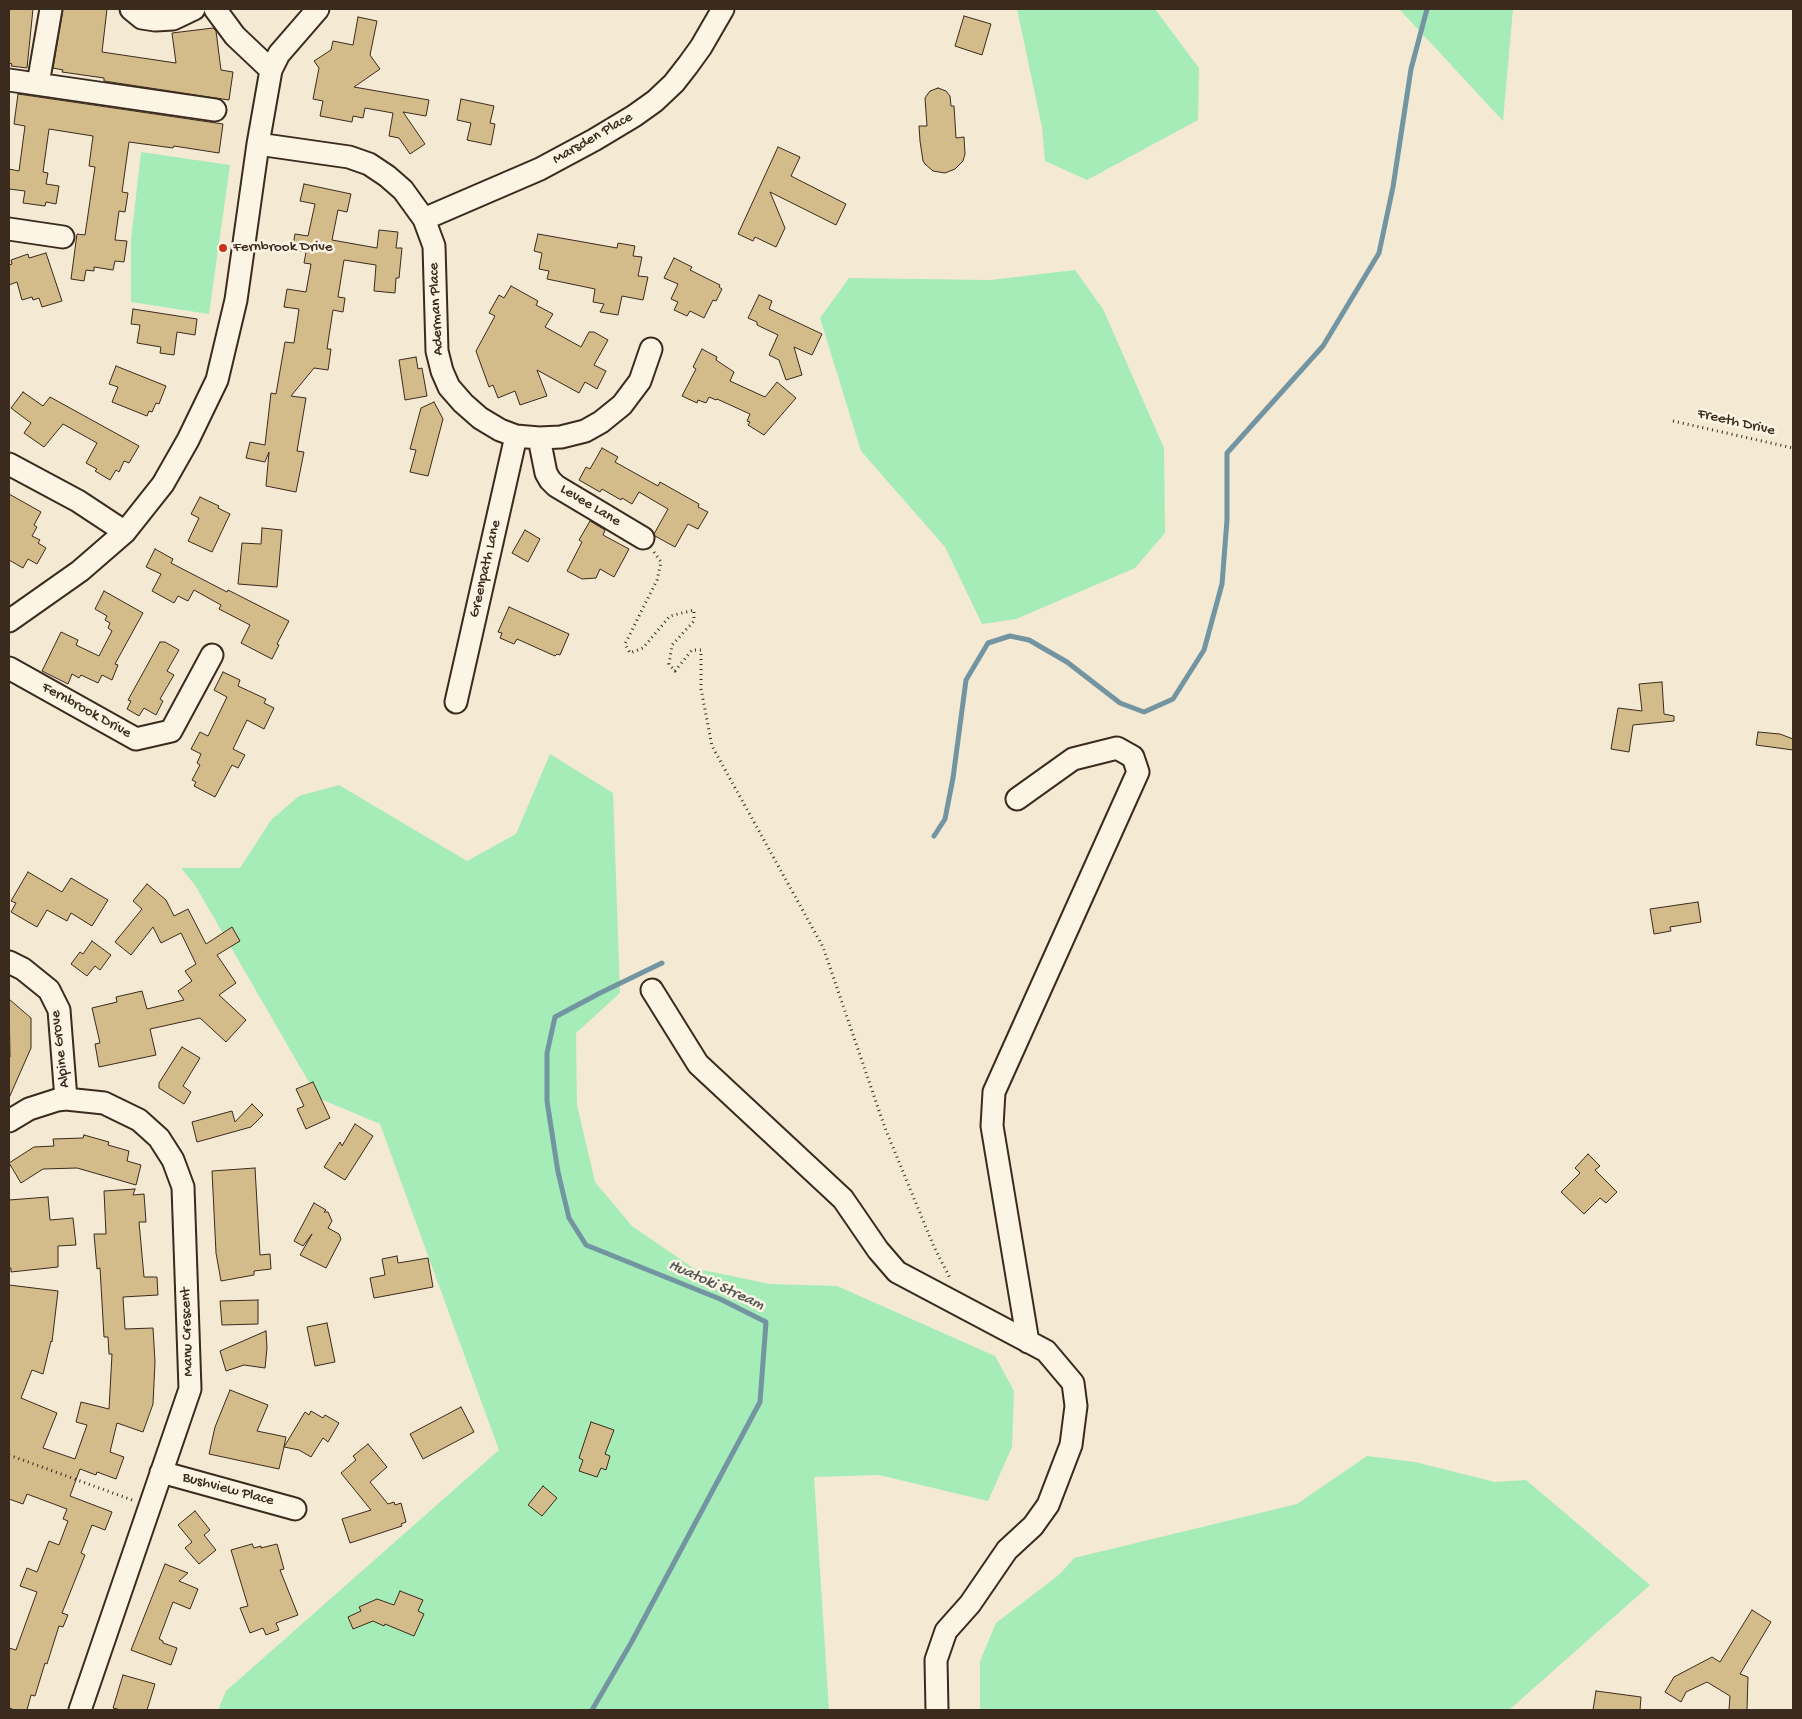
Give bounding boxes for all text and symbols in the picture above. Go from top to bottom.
street label: Marsden Place [550,109,636,169]
place label: Fernbrook Drive [233,239,333,257]
marker: Fernbrook Drive [217,242,229,254]
street label: Aderman Place [426,262,448,356]
street label: Freeth Drive [1696,405,1776,441]
street label: Levee Lane [556,481,624,531]
street label: Greenpath Lane [466,518,506,620]
street label: Fernbrook Drive [38,679,134,743]
street label: Alpine Grove [47,1009,75,1089]
water label: Huatoki Stream [665,1256,767,1316]
street label: Manu Crescent [177,1287,199,1377]
street label: Bushview Place [180,1469,276,1511]

